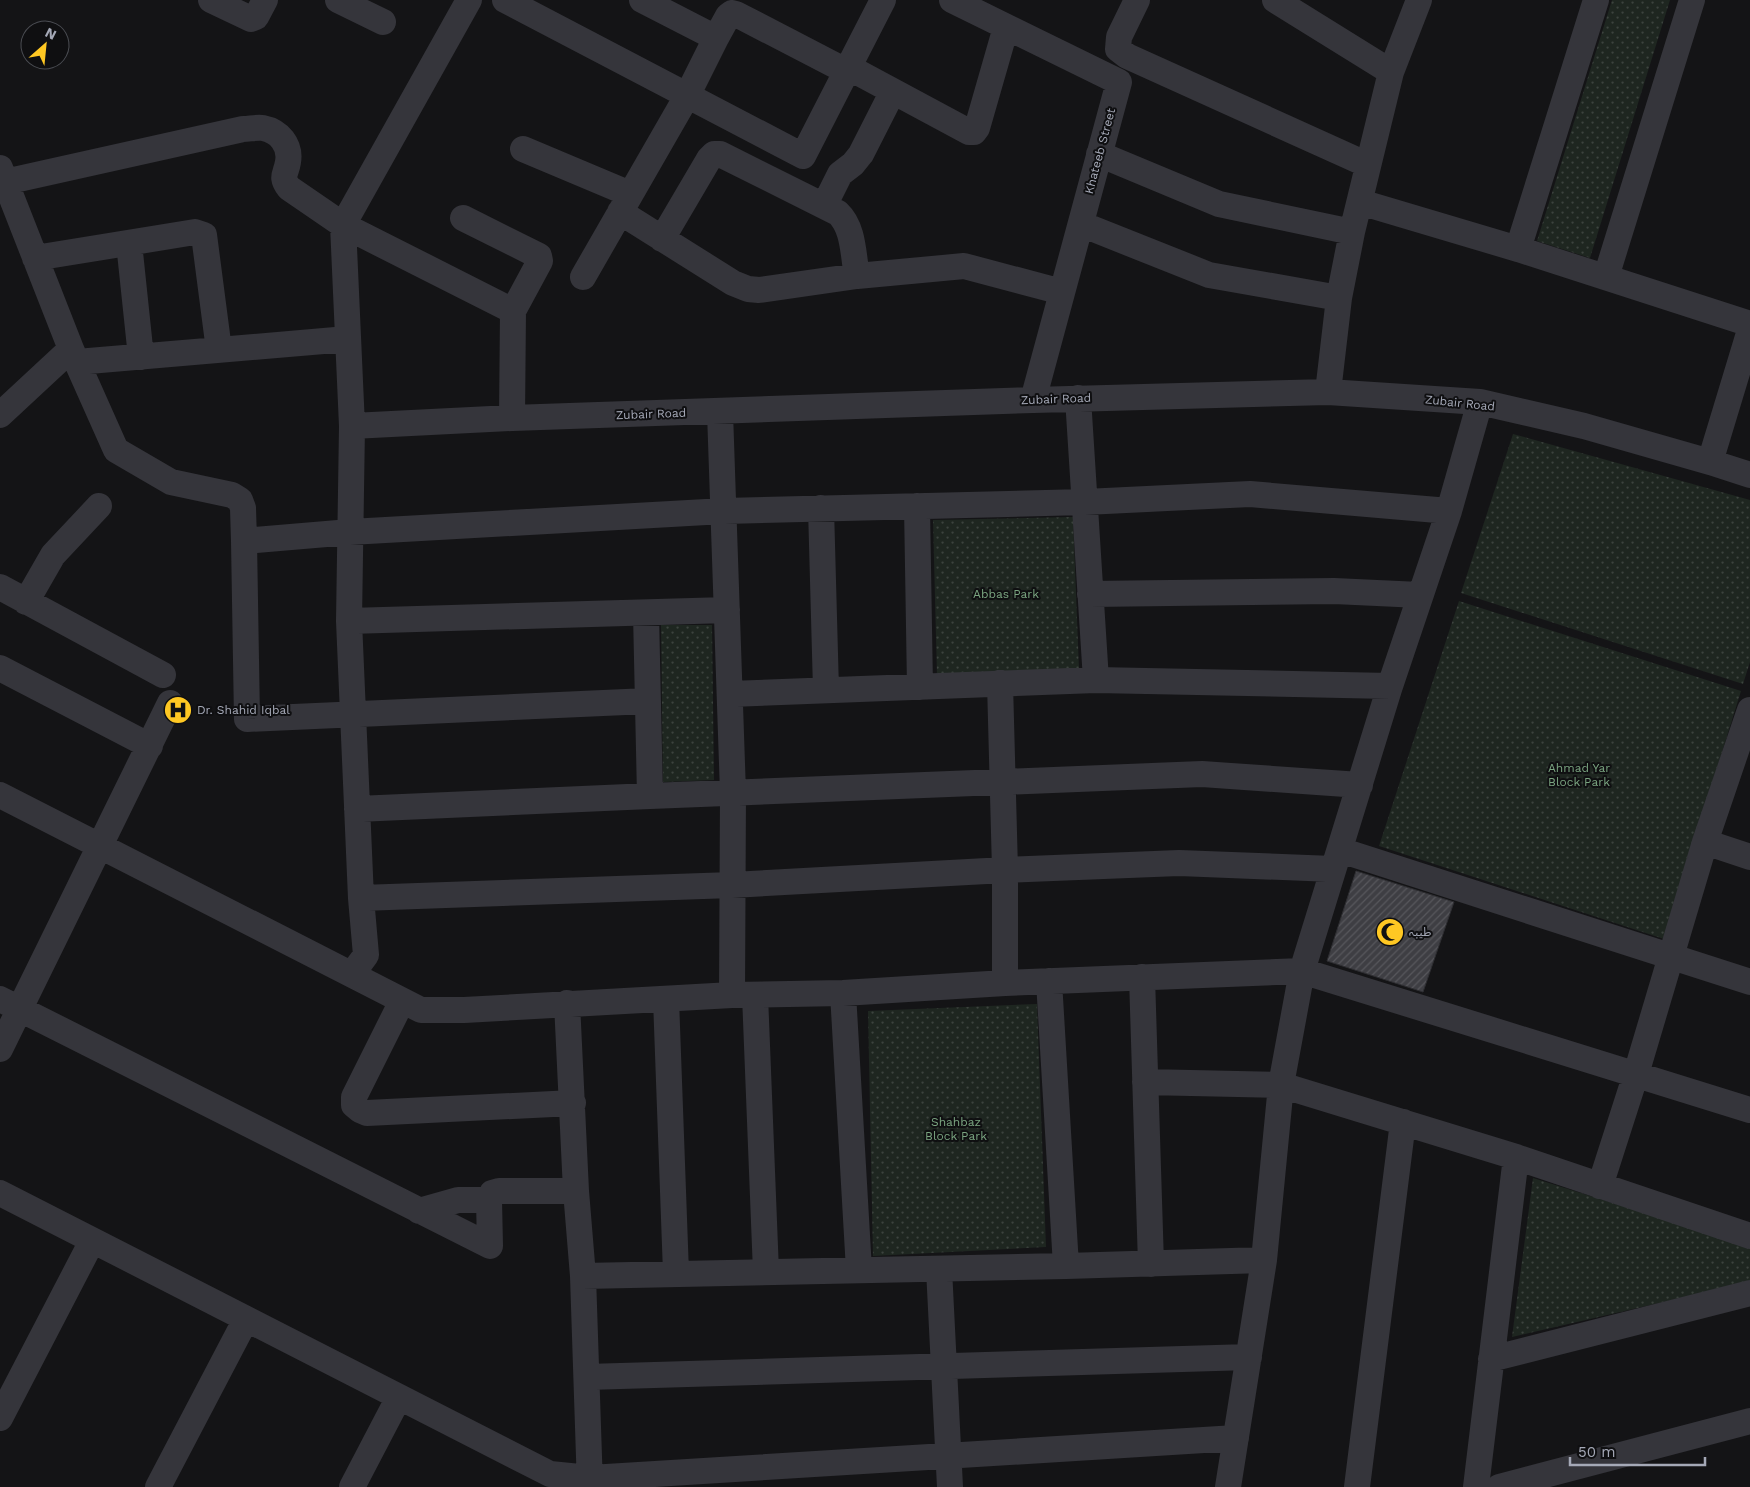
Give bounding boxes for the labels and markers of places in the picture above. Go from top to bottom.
hospital icon: Dr. Shahid Iqbal [163,695,193,725]
place label: Dr. Shahid Iqbal [197,703,290,717]
mosque icon: طیبہ [1375,917,1405,947]
place label: طیبہ [1409,925,1431,939]

